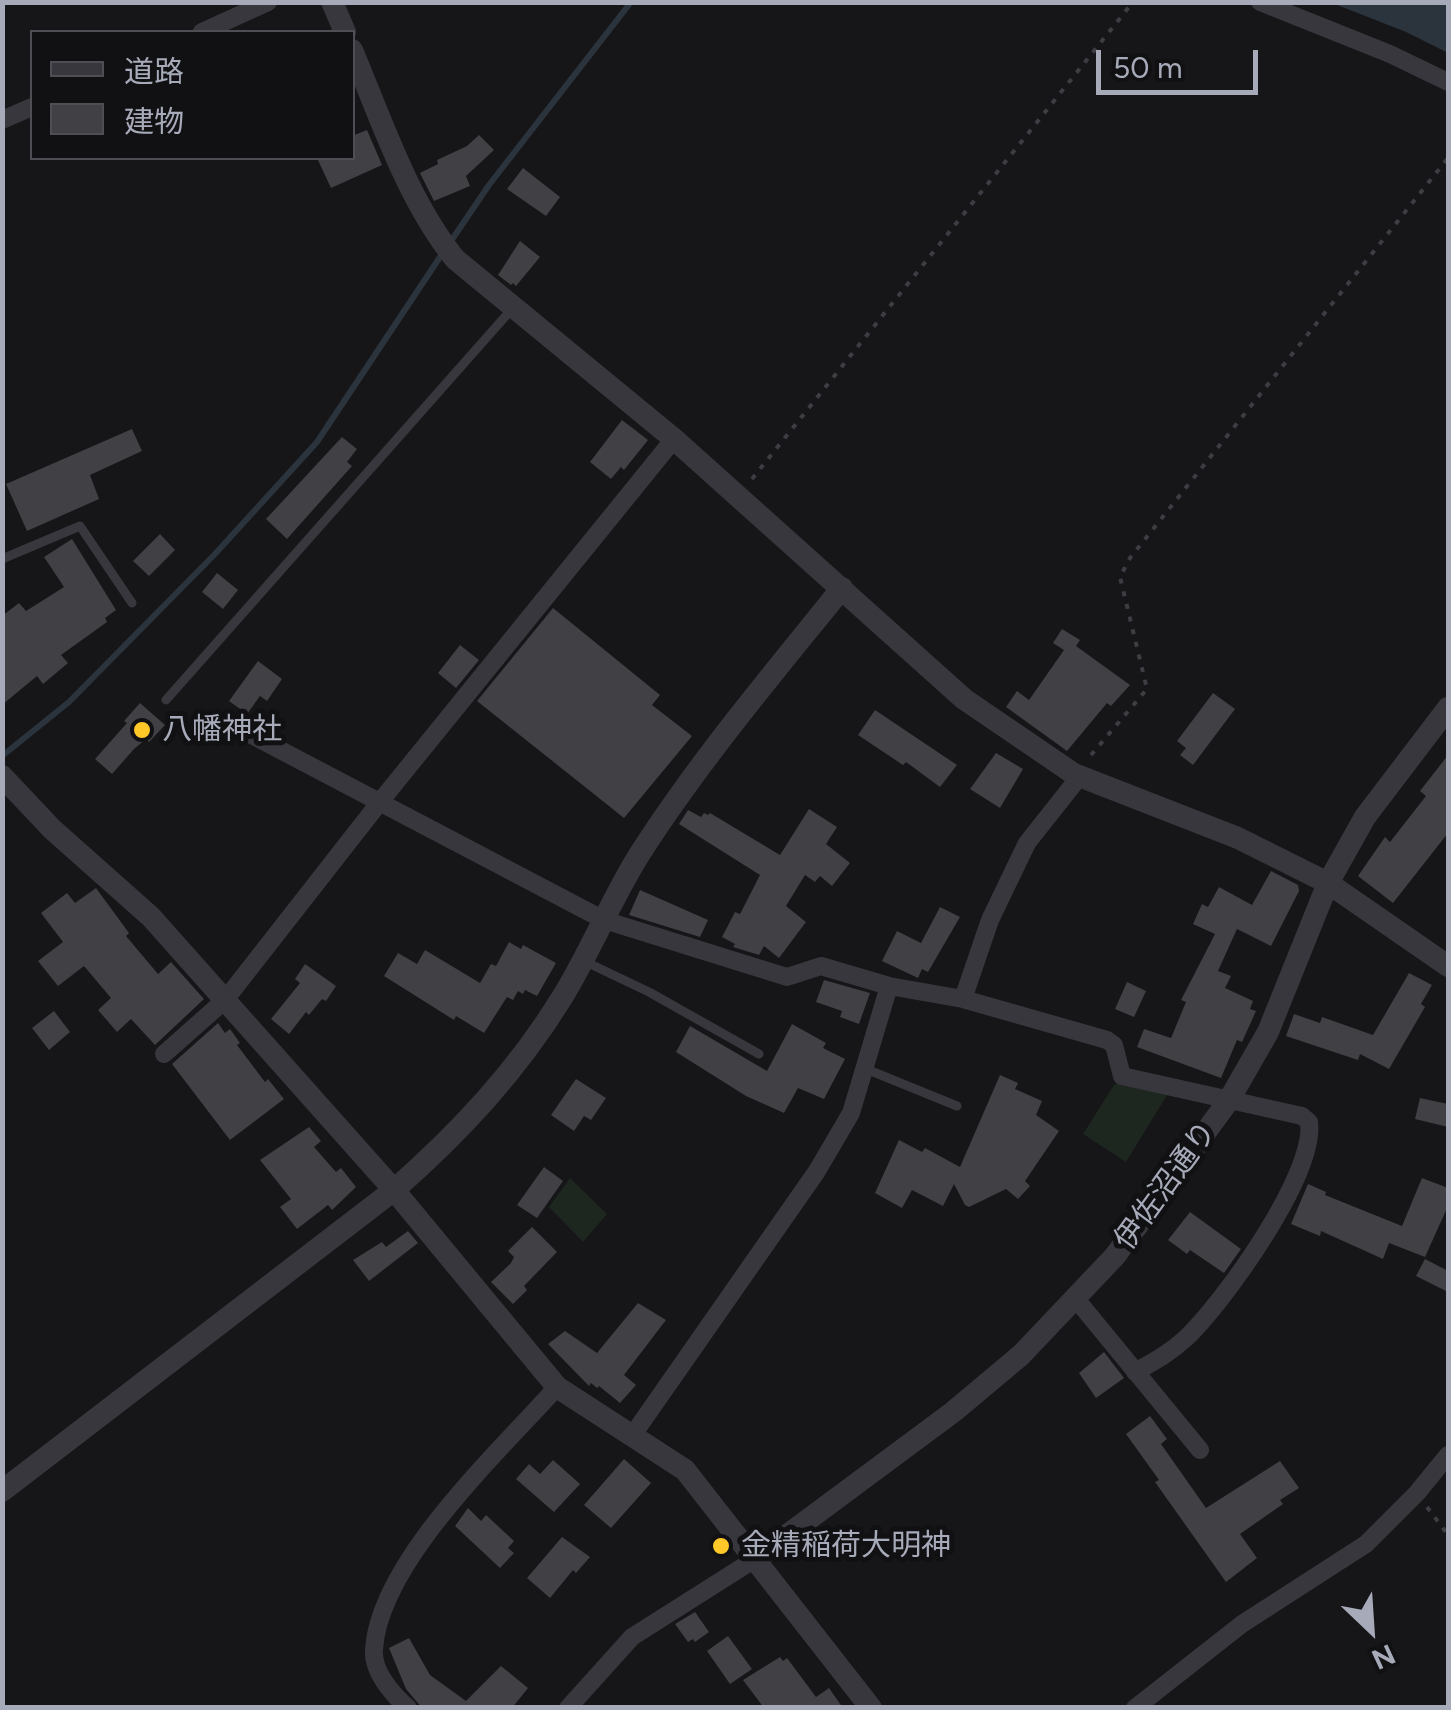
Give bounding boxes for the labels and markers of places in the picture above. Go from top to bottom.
place label: 八幡神社 [162,712,282,748]
marker: 八幡神社 [131,719,153,741]
place label: 金精稲荷大明神 [741,1528,951,1564]
marker: 金精稲荷大明神 [710,1535,732,1557]

